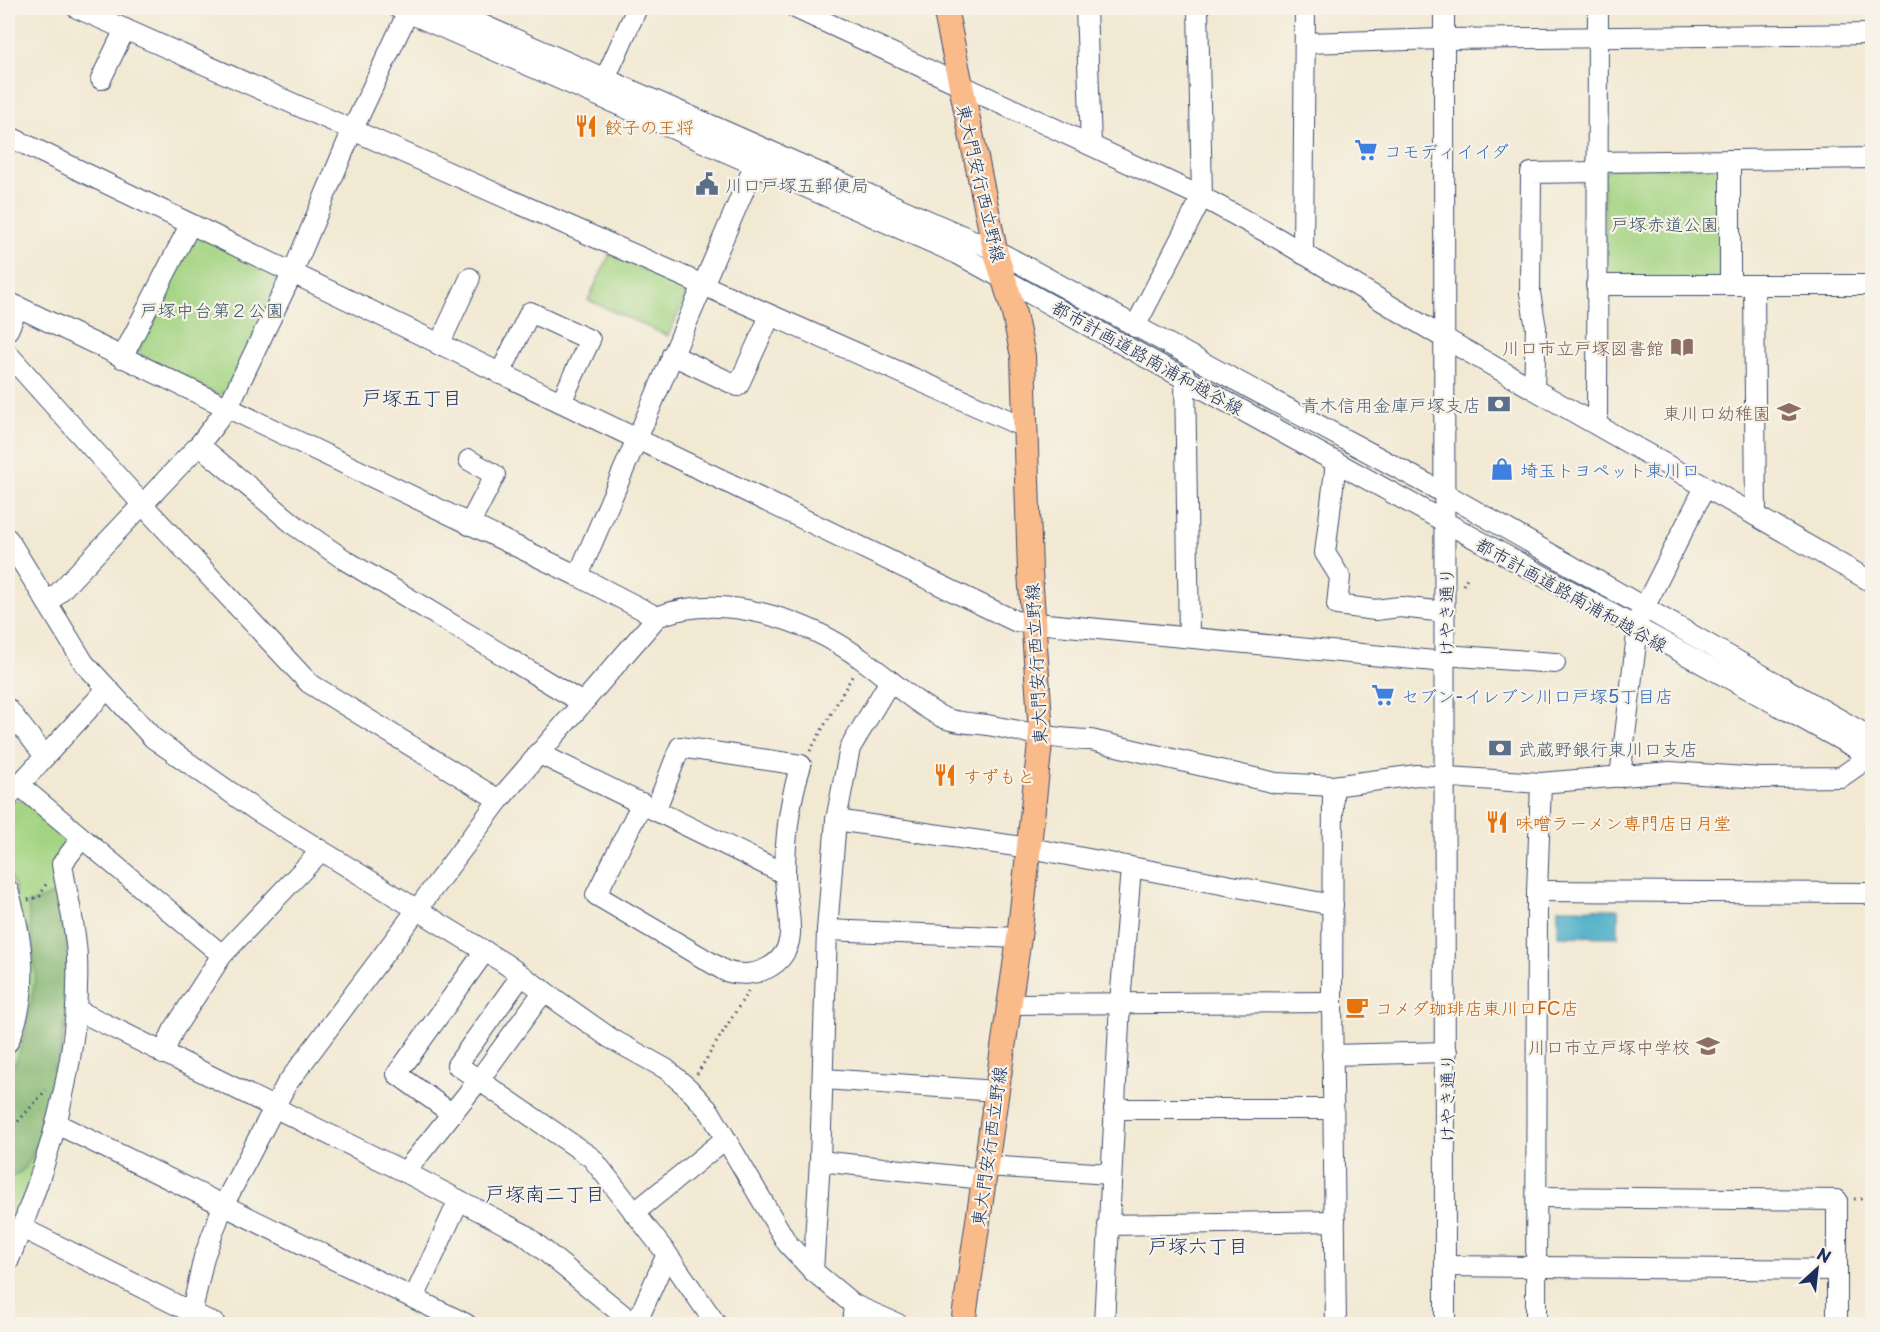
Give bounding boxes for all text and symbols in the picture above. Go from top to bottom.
street label: 東大門安行西立野線 [951,101,1013,265]
restaurant icon: 餃子の王将 [573,113,599,139]
place label: 餃子の王将 [604,113,694,140]
supermarket icon: コモディイイダ [1353,137,1379,163]
place label: コモディイイダ [1384,137,1509,164]
public building icon: 川口戸塚五郵便局 [694,171,720,197]
place label: 川口戸塚五郵便局 [725,171,869,198]
park label: 戸塚赤道公園 [1611,210,1719,237]
street label: 都市計画道路南浦和越谷線 [1047,293,1249,421]
park label: 戸塚中台第２公園 [140,296,284,323]
place label: 川口市立戸塚図書館 [1502,334,1664,361]
library icon: 川口市立戸塚図書館 [1669,334,1695,360]
district label: 戸塚五丁目 [362,382,462,412]
place label: 青木信用金庫戸塚支店 [1301,391,1481,418]
bank icon: 青木信用金庫戸塚支店 [1486,391,1512,417]
place label: 東川口幼稚園 [1663,399,1771,426]
school or university icon: 東川口幼稚園 [1776,399,1802,425]
shop icon: 埼玉トヨペット東川口 [1489,456,1515,482]
place label: 埼玉トヨペット東川口 [1520,456,1700,483]
street label: 都市計画道路南浦和越谷線 [1471,530,1673,658]
street label: けやき通り [1432,567,1459,657]
street label: 東大門安行西立野線 [1017,582,1053,746]
supermarket icon: セブン-イレブン川口戸塚5丁目店 [1370,682,1396,708]
place label: セブン-イレブン川口戸塚5丁目店 [1401,682,1673,709]
bank icon: 武蔵野銀行東川口支店 [1487,735,1513,761]
place label: 武蔵野銀行東川口支店 [1518,735,1698,762]
restaurant icon: すずもと [932,762,958,788]
place label: すずもと [963,762,1035,789]
restaurant icon: 味噌ラーメン専門店日月堂 [1484,809,1510,835]
place label: 味噌ラーメン専門店日月堂 [1515,809,1731,836]
cafe icon: コメダ珈琲店東川口FC店 [1344,994,1370,1020]
place label: コメダ珈琲店東川口FC店 [1375,994,1579,1021]
place label: 川口市立戸塚中学校 [1528,1033,1690,1060]
school or university icon: 川口市立戸塚中学校 [1695,1033,1721,1059]
street label: けやき通り [1433,1053,1460,1143]
street label: 東大門安行西立野線 [963,1064,1013,1228]
district label: 戸塚南二丁目 [485,1178,605,1208]
district label: 戸塚六丁目 [1148,1230,1248,1260]
north arrow [1787,1239,1847,1299]
text: N [1813,1241,1835,1268]

